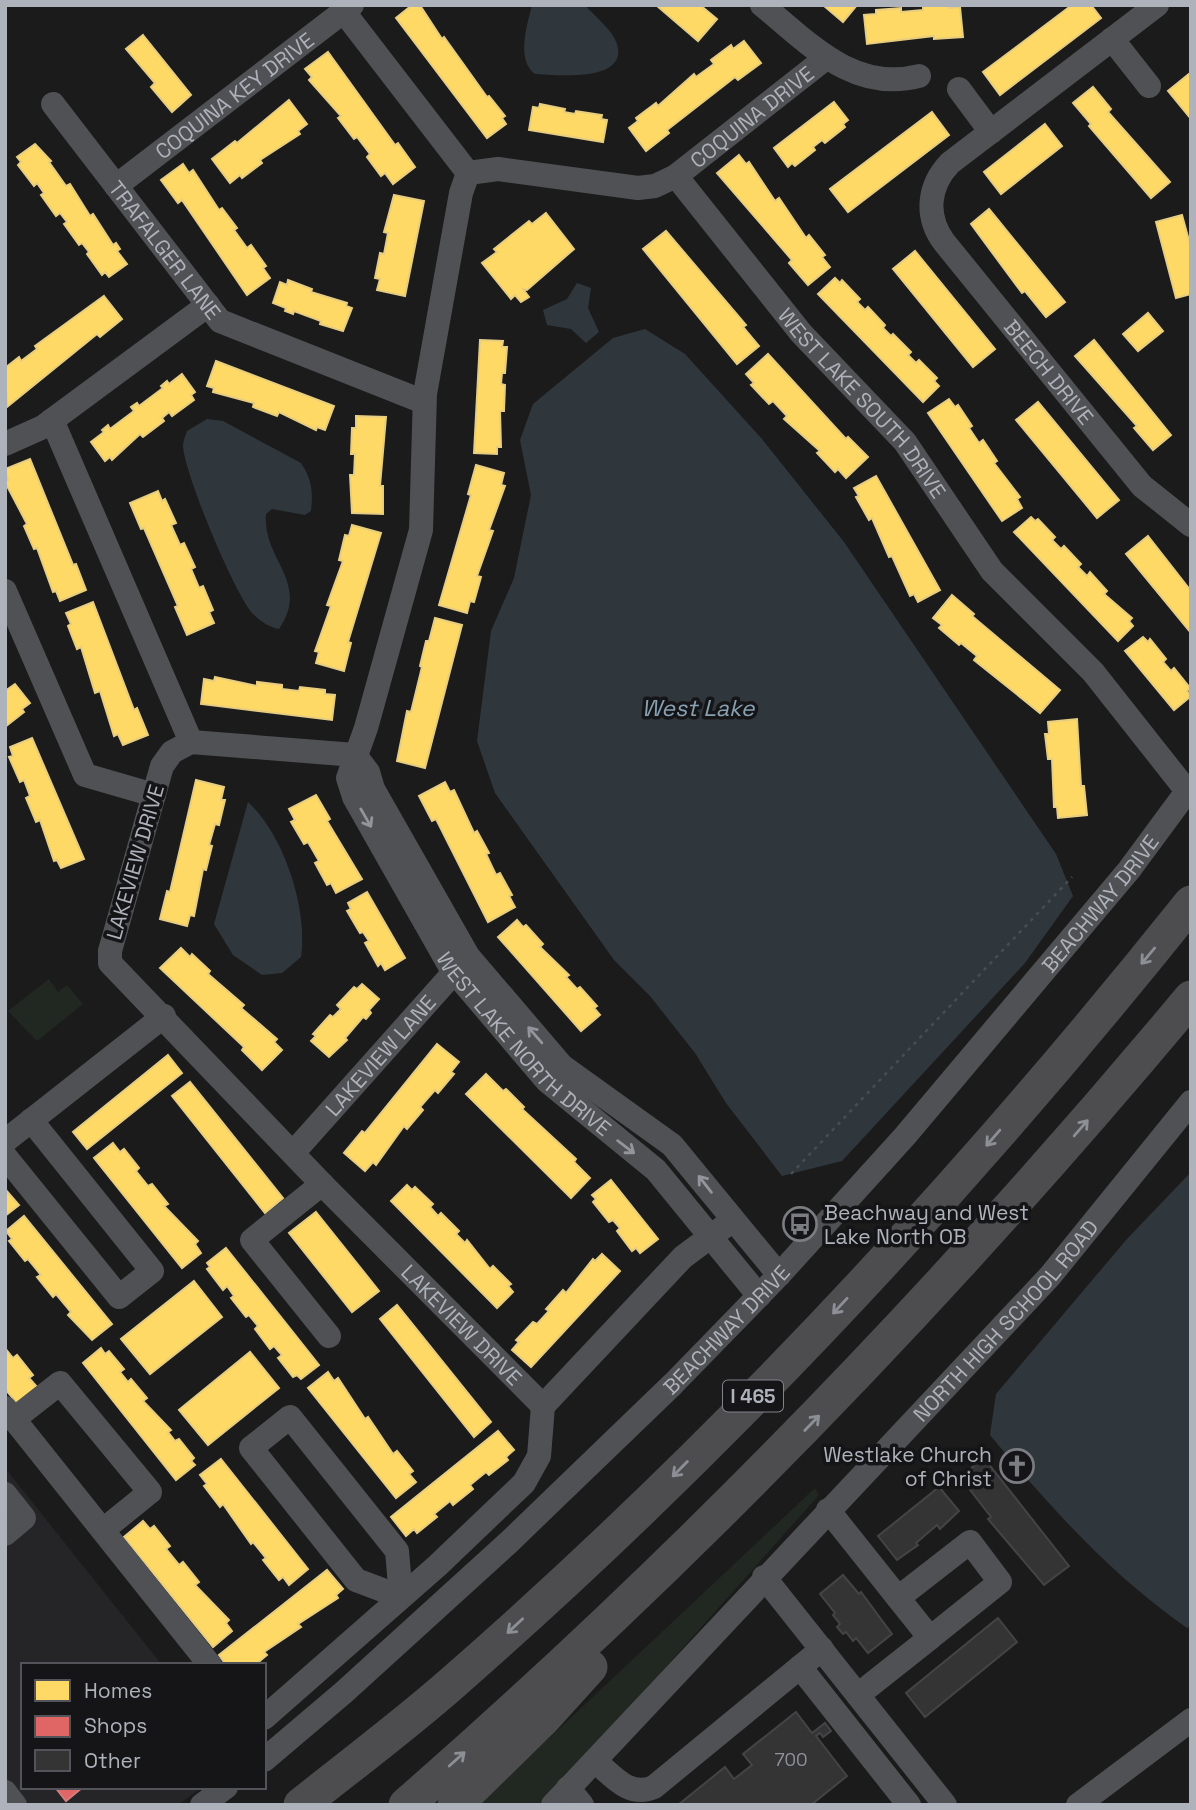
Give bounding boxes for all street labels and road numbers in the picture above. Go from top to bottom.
street label: COQUINA KEY DRIVE [150,26,319,165]
street label: COQUINA DRIVE [684,60,819,174]
street label: TRAFALGER LANE [103,175,227,325]
street label: WEST LAKE SOUTH DRIVE [773,302,952,503]
street label: BEECH DRIVE [999,314,1100,430]
street label: LAKEVIEW DRIVE [100,781,170,943]
street label: BEACHWAY DRIVE [1035,829,1164,978]
street label: WEST LAKE NORTH DRIVE [431,947,617,1142]
street label: LAKEVIEW LANE [319,989,441,1121]
street label: NORTH HIGH SCHOOL ROAD [907,1214,1104,1427]
street label: LAKEVIEW DRIVE [396,1258,528,1391]
street label: BEACHWAY DRIVE [657,1259,795,1400]
road number: I 465 [723,1380,783,1412]

